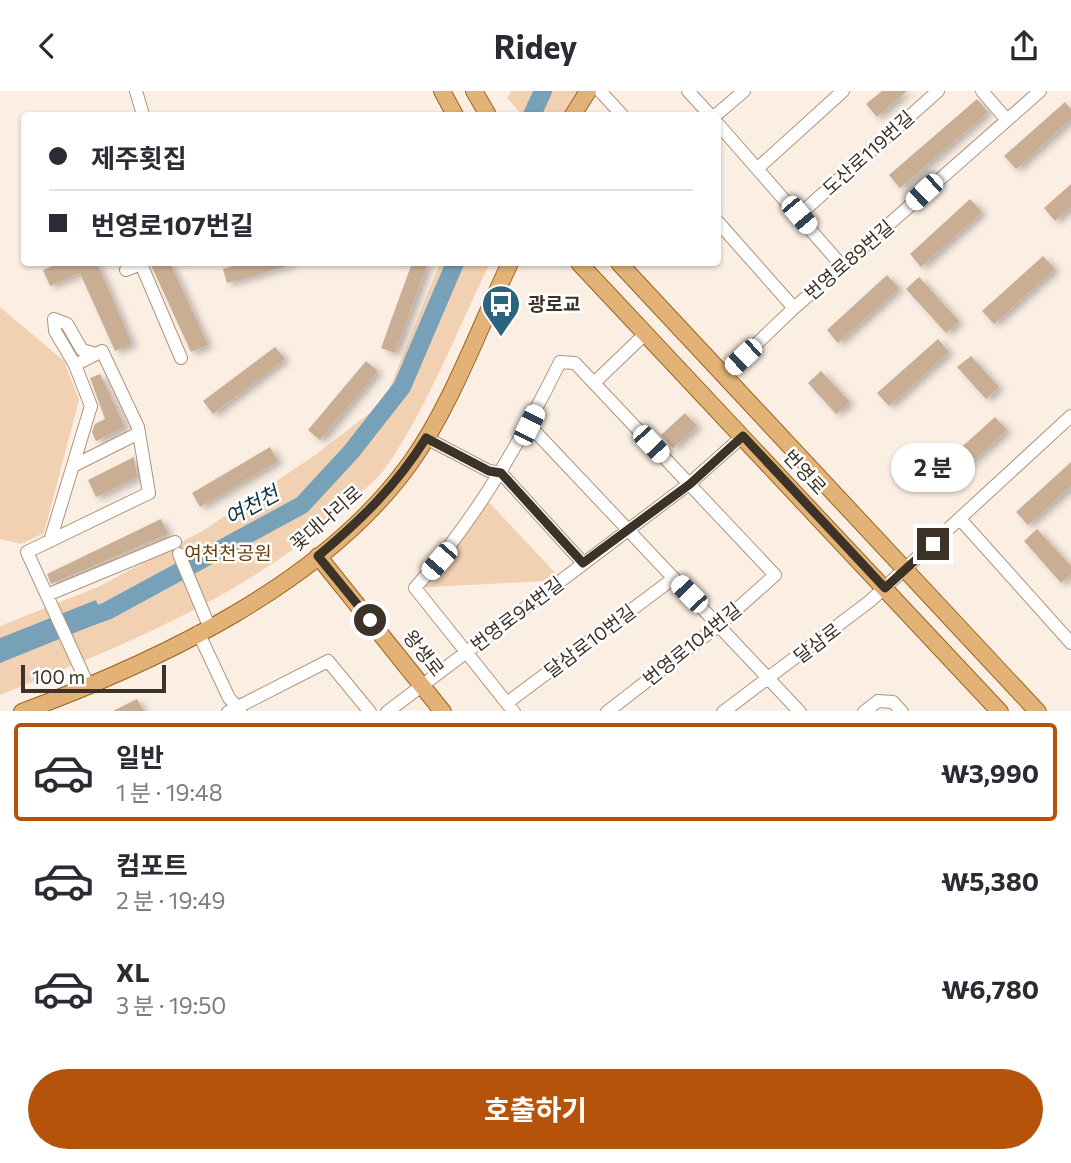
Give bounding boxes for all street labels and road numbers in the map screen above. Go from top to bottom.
street label: 도산로119번길 [817,106,918,200]
street label: 번영로89번길 [799,215,898,305]
street label: 번영로 [779,445,832,499]
street label: 꽃대나리로 [285,480,366,555]
street label: 번영로94번길 [466,571,568,656]
street label: 번영로104번길 [638,597,745,690]
street label: 달삼로10번길 [540,599,640,682]
street label: 달삼로 [789,618,845,668]
street label: 왕생로 [399,625,450,680]

